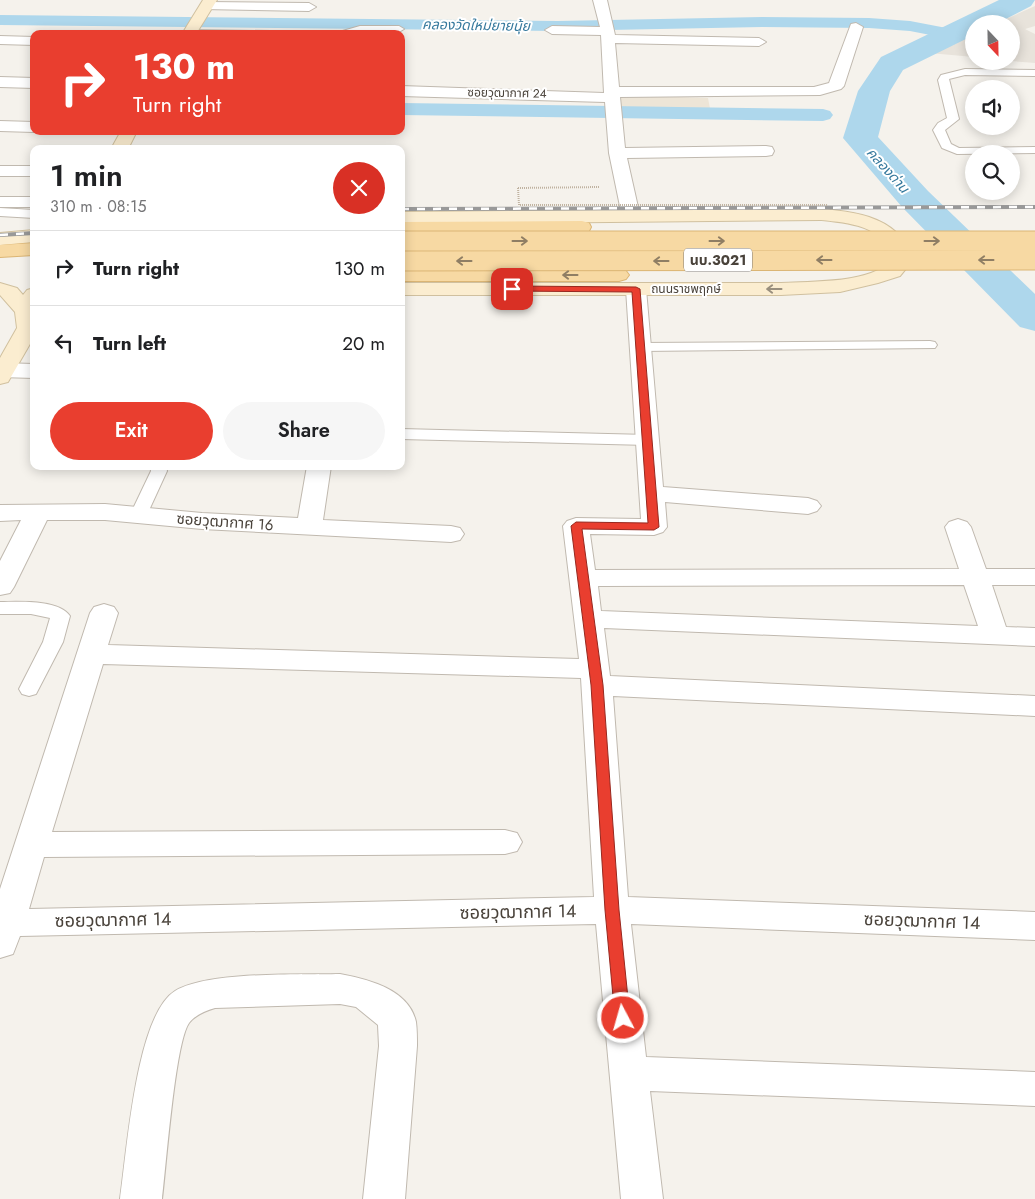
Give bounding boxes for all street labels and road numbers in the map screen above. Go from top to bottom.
street label: ซอยวุฒากาศ 24 [467,83,547,103]
road number: นบ.3021 [684,248,752,272]
street label: ถนนราชพฤกษ์ [651,280,721,298]
street label: ซอยวุฒากาศ 16 [176,508,274,536]
street label: ซอยวุฒากาศ 14 [459,898,577,926]
street label: ซอยวุฒากาศ 14 [54,906,172,934]
street label: ซอยวุฒากาศ 14 [863,906,981,936]

